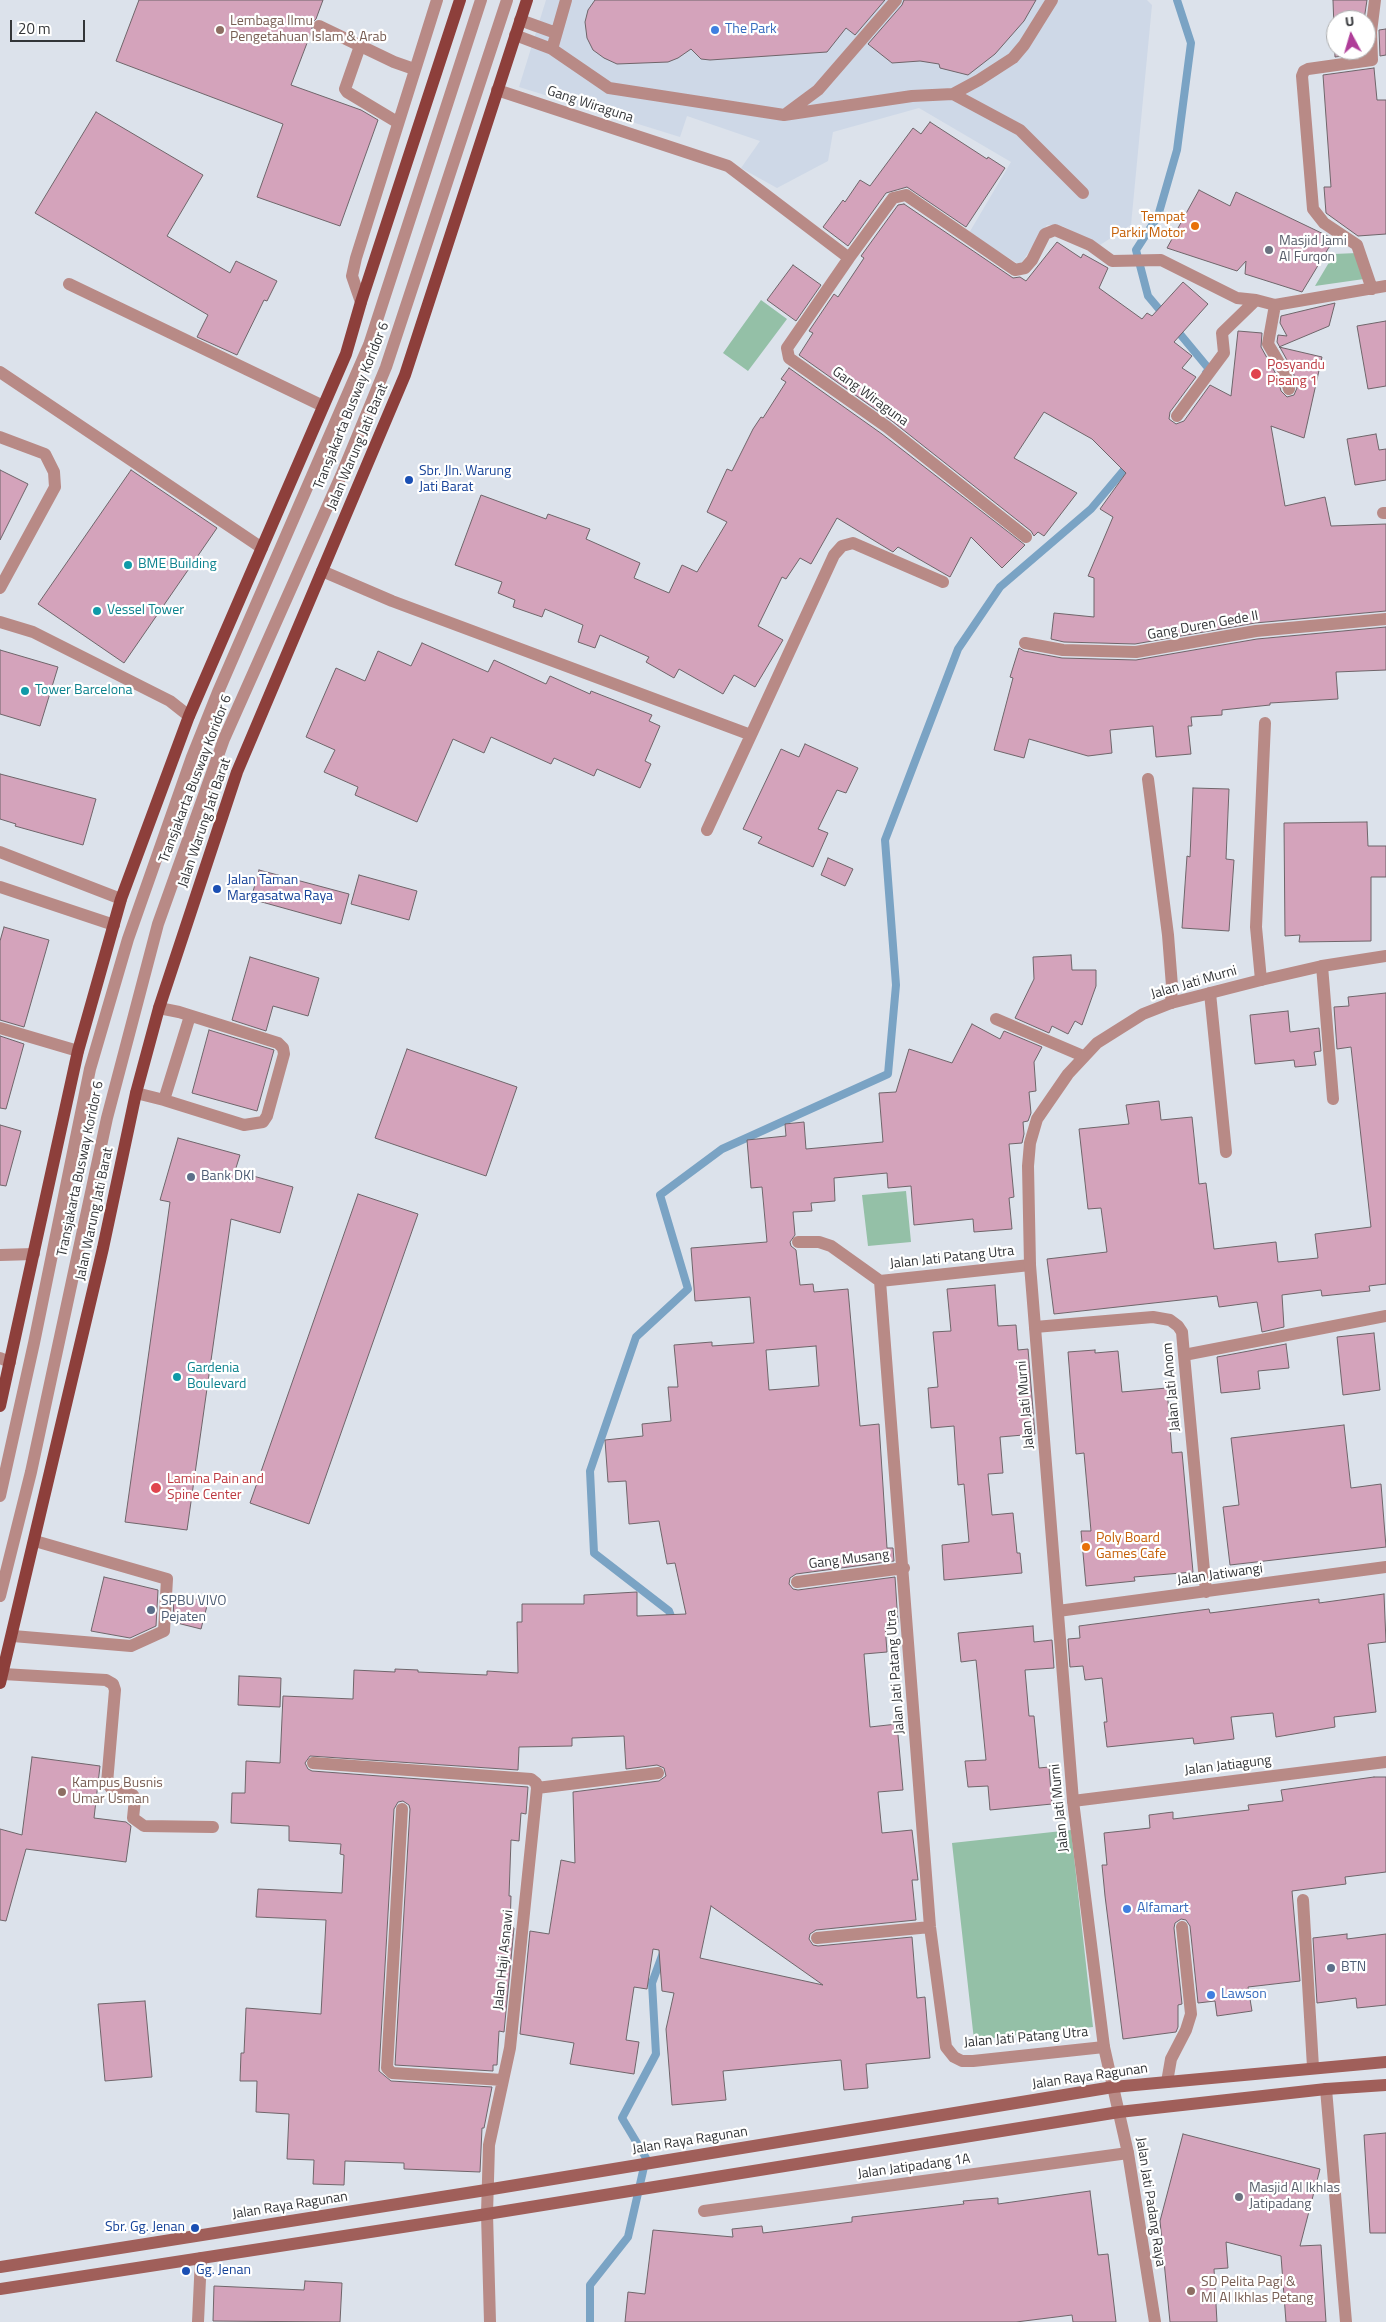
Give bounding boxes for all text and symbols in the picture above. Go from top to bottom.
scale bar [12,10,88,42]
north arrow [1326,10,1376,60]
text: U [1344,10,1355,32]
place label: Lembaga Ilmu Pengetahuan Islam & Arab [230,14,387,46]
text: 20 m [18,17,51,40]
place label: The Park [725,22,777,38]
marker: Lembaga Ilmu Pengetahuan Islam & Arab [214,24,226,36]
marker: The Park [709,24,721,36]
street label: Gang Wiraguna [545,83,635,127]
place label: Tempat Parkir Motor [1111,210,1185,242]
marker: Tempat Parkir Motor [1189,220,1201,232]
place label: Masjid Jami Al Furqon [1279,234,1347,266]
marker: Masjid Jami Al Furqon [1263,244,1275,256]
street label: Transjakarta Busway Koridor 6 [311,320,393,492]
place label: Posyandu Pisang 1 [1267,358,1325,391]
street label: Gang Wiraguna [829,364,911,430]
marker: Posyandu Pisang 1 [1249,367,1263,381]
street label: Jalan Warung Jati Barat [324,381,392,513]
place label: Sbr. Jln. Warung Jati Barat [419,464,511,497]
marker: Sbr. Jln. Warung Jati Barat [403,474,415,486]
place label: BME Building [138,557,217,573]
marker: BME Building [122,559,134,571]
place label: Vessel Tower [107,603,184,619]
marker: Vessel Tower [91,605,103,617]
street label: Gang Duren Gede II [1146,608,1260,644]
place label: Tower Barcelona [35,683,133,699]
marker: Tower Barcelona [19,685,31,697]
street label: Transjakarta Busway Koridor 6 [156,692,236,866]
street label: Jalan Warung Jati Barat [175,756,235,890]
place label: Jalan Taman Margasatwa Raya [227,873,333,906]
marker: Jalan Taman Margasatwa Raya [211,883,223,895]
street label: Jalan Jati Murni [1149,963,1239,1003]
street label: Transjakarta Busway Koridor 6 [54,1080,108,1258]
street label: Jalan Warung Jati Barat [73,1146,117,1282]
place label: Bank DKI [201,1169,254,1185]
marker: Bank DKI [185,1171,197,1183]
street label: Jalan Jati Patang Utra [889,1243,1015,1273]
street label: Jalan Jati Anom [1160,1342,1184,1432]
street label: Jalan Jati Murni [1014,1360,1038,1450]
place label: Gardenia Boulevard [187,1361,246,1394]
marker: Gardenia Boulevard [171,1371,183,1383]
place label: Lamina Pain and Spine Center [167,1472,264,1504]
marker: Lamina Pain and Spine Center [149,1481,163,1495]
place label: Poly Board Games Cafe [1096,1531,1166,1564]
marker: Poly Board Games Cafe [1080,1541,1092,1553]
street label: Gang Musang [808,1547,890,1573]
street label: Jalan Jatiwangi [1176,1561,1264,1589]
place label: SPBU VIVO Pejaten [161,1594,226,1626]
marker: SPBU VIVO Pejaten [145,1604,157,1616]
street label: Jalan Jati Patang Utra [883,1609,909,1735]
street label: Jalan Jatiagung [1184,1752,1272,1780]
street label: Jalan Jati Murni [1047,1763,1073,1853]
place label: Kampus Busnis Umar Usman [72,1776,163,1808]
marker: Kampus Busnis Umar Usman [56,1786,68,1798]
place label: Alfamart [1137,1901,1189,1917]
marker: Alfamart [1121,1903,1133,1915]
street label: Jalan Haji Asnawi [490,1909,518,2011]
place label: BTN [1341,1960,1366,1976]
marker: BTN [1325,1962,1337,1974]
place label: Lawson [1221,1987,1267,2003]
marker: Lawson [1205,1989,1217,2001]
street label: Jalan Jati Patang Utra [963,2024,1089,2052]
street label: Jalan Raya Ragunan [1031,2061,1149,2093]
street label: Jalan Raya Ragunan [631,2124,749,2158]
street label: Jalan Jati Padang Raya [1131,2136,1169,2268]
street label: Jalan Jatipadang 1A [857,2151,971,2183]
place label: Masjid Al Ikhlas Jatipadang [1249,2181,1340,2214]
street label: Jalan Raya Ragunan [231,2189,349,2223]
marker: Masjid Al Ikhlas Jatipadang [1233,2191,1245,2203]
place label: Sbr. Gg. Jenan [105,2220,185,2236]
marker: Sbr. Gg. Jenan [189,2222,201,2234]
place label: Gg. Jenan [196,2263,251,2279]
marker: Gg. Jenan [180,2265,192,2277]
place label: SD Pelita Pagi & MI Al Ikhlas Petang [1201,2275,1313,2308]
marker: SD Pelita Pagi & MI Al Ikhlas Petang [1185,2285,1197,2297]

